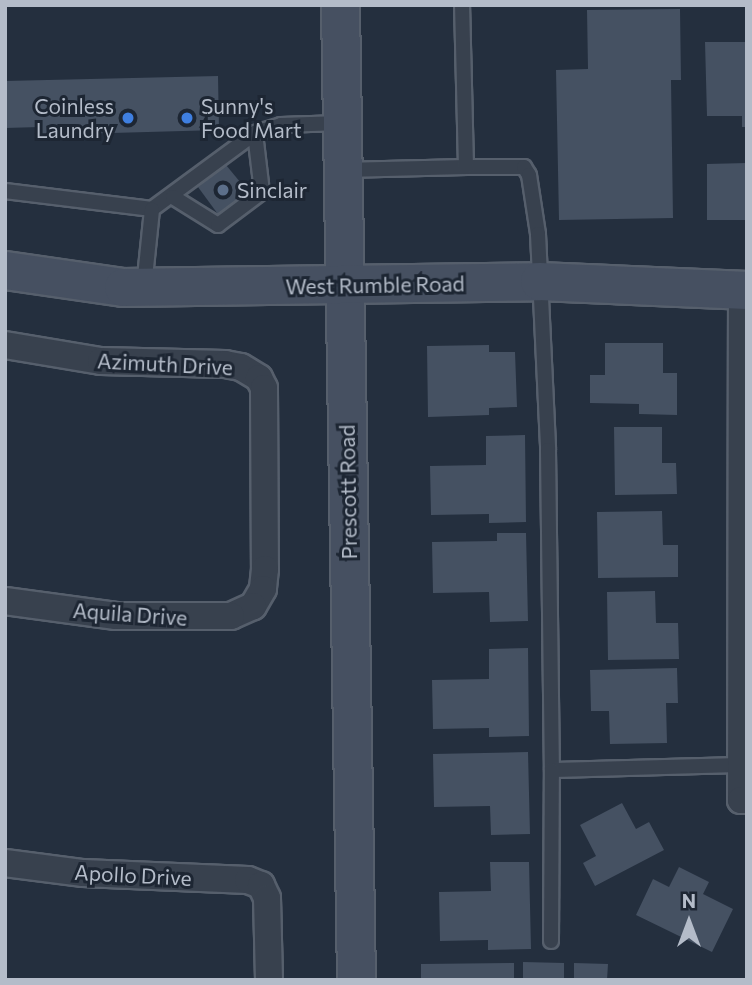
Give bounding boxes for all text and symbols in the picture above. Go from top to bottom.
place label: Coinless Laundry [34,93,114,143]
place label: Sunny's Food Mart [201,93,302,143]
marker: Coinless Laundry [120,110,136,126]
marker: Sunny's Food Mart [179,110,195,126]
place label: Sinclair [237,177,307,203]
marker: Sinclair [215,182,231,198]
street label: West Rumble Road [285,271,465,299]
street label: Azimuth Drive [97,348,233,380]
street label: Prescott Road [334,424,362,560]
street label: Aquila Drive [72,597,188,631]
street label: Apollo Drive [74,859,192,891]
north arrow [654,887,724,957]
text: N [682,889,696,912]

